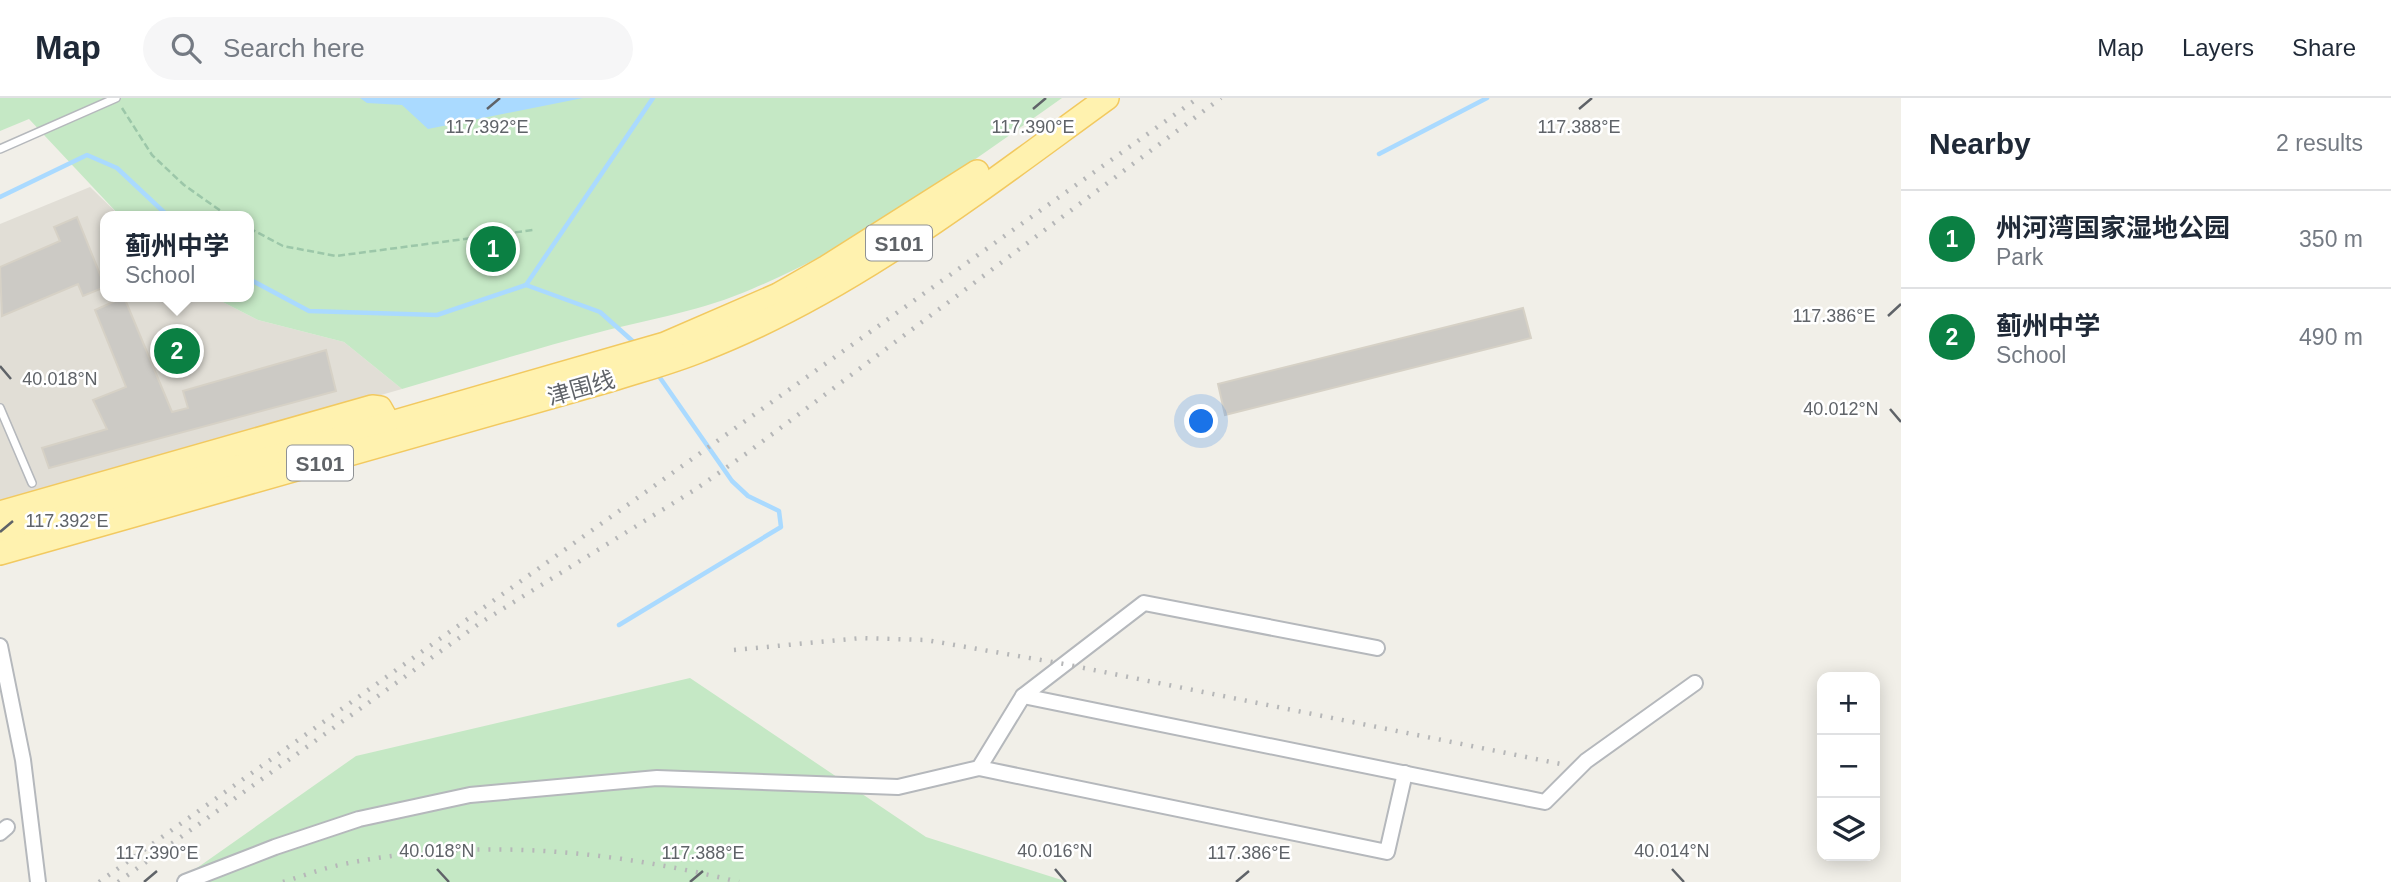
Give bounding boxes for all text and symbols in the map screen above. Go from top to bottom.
search box [143,17,633,80]
text: Map [35,29,101,66]
icon: search [167,29,205,67]
text: Search here [223,33,365,63]
text: Map [2097,34,2144,61]
text: Layers [2182,34,2254,61]
text: Share [2292,34,2356,61]
text: 117.392°E [446,117,528,137]
text: 117.390°E [992,117,1074,137]
text: 117.388°E [1538,117,1620,137]
text: Nearby [1929,127,2031,160]
text: 2 results [2276,130,2363,156]
popup [100,211,254,302]
text: 州河湾国家湿地公园 [1996,213,2230,243]
pin: 1 [470,223,516,275]
road number: S101 [866,226,932,260]
text: 1 [1946,226,1958,252]
text: 350 m [2299,226,2363,252]
text: 蓟州中学 [125,231,229,261]
text: Park [1996,244,2043,270]
text: School [125,262,195,288]
text: 117.386°E [1793,306,1875,326]
text: 蓟州中学 [1996,311,2100,341]
text: 2 [1946,324,1958,350]
text: 490 m [2299,324,2363,350]
pin: 2 [154,325,200,377]
text: School [1996,342,2066,368]
street label: 津围线 [544,366,618,410]
text: 40.018°N [22,369,98,389]
text: 40.012°N [1803,399,1879,419]
your location [1184,404,1218,438]
road number: S101 [287,446,353,480]
text: 117.392°E [26,511,108,531]
map controls [1817,672,1880,861]
button: + [1817,672,1880,735]
button: − [1817,735,1880,798]
button: layers [1817,798,1880,861]
text: 40.018°N [399,841,475,861]
text: 40.016°N [1017,841,1093,861]
text: 40.014°N [1634,841,1710,861]
text: 117.390°E [116,843,198,863]
text: 117.388°E [662,843,744,863]
text: 117.386°E [1208,843,1290,863]

